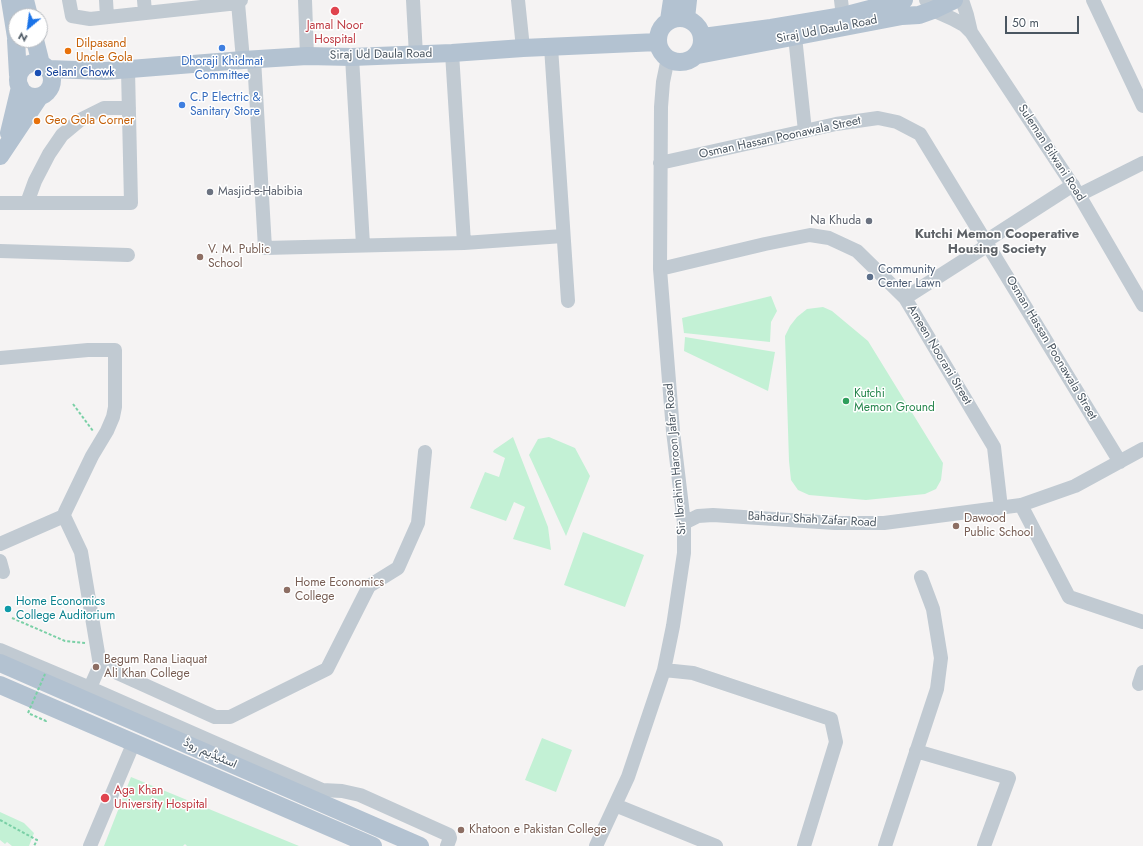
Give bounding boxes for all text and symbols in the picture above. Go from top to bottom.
marker: Jamal Noor Hospital [329,5,341,17]
north arrow [8,8,48,48]
scale bar [1007,8,1081,34]
street label: Siraj Ud Daula Road [775,13,879,47]
text: 50 m [1012,14,1039,32]
place label: Jamal Noor Hospital [307,19,363,47]
text: N [15,29,30,47]
place label: Dilpasand Uncle Gola [76,37,132,65]
marker: Dhoraji Khidmat Committee [217,43,227,53]
marker: Dilpasand Uncle Gola [63,46,73,56]
street label: Siraj Ud Daula Road [330,47,432,63]
place label: Dhoraji Khidmat Committee [181,55,263,83]
place label: Selani Chowk [46,66,115,80]
marker: Selani Chowk [33,68,43,78]
place label: C.P Electric & Sanitary Store [190,91,261,119]
marker: C.P Electric & Sanitary Store [177,100,187,110]
street label: Suleman Bilwani Road [1014,102,1088,204]
place label: Geo Gola Corner [45,114,134,128]
street label: Osman Hassan Poonawala Street [698,114,862,162]
marker: Geo Gola Corner [32,116,42,126]
place label: Masjid-e-Habibia [218,185,303,199]
marker: Masjid-e-Habibia [205,187,215,197]
place label: Na Khuda [810,214,861,228]
marker: Na Khuda [864,216,874,226]
district label: Kutchi Memon Cooperative Housing Society [915,227,1079,258]
place label: V. M. Public School [208,243,270,271]
marker: V. M. Public School [195,252,205,262]
place label: Community Center Lawn [878,263,941,291]
marker: Community Center Lawn [865,272,875,282]
street label: Osman Hassan Poonawala Street [1002,274,1100,422]
street label: Ameen Noorani Street [904,303,974,407]
street label: Sir Ibrahim Haroon Jafar Road [662,383,690,535]
place label: Kutchi Memon Ground [854,387,935,415]
marker: Kutchi Memon Ground [841,396,851,406]
street label: Bahadur Shah Zafar Road [747,509,877,531]
place label: Dawood Public School [964,512,1033,540]
marker: Dawood Public School [951,521,961,531]
place label: Home Economics College [295,576,384,604]
marker: Home Economics College [282,585,292,595]
place label: Home Economics College Auditorium [16,595,115,623]
marker: Home Economics College Auditorium [3,604,13,614]
place label: Begum Rana Liaquat Ali Khan College [104,653,207,681]
marker: Begum Rana Liaquat Ali Khan College [91,662,101,672]
street label: اسٹیڈیم روڈ [181,736,239,772]
place label: Aga Khan University Hospital [114,784,207,812]
marker: Aga Khan University Hospital [99,792,111,804]
place label: Khatoon e Pakistan College [469,823,607,837]
marker: Khatoon e Pakistan College [456,825,466,835]

